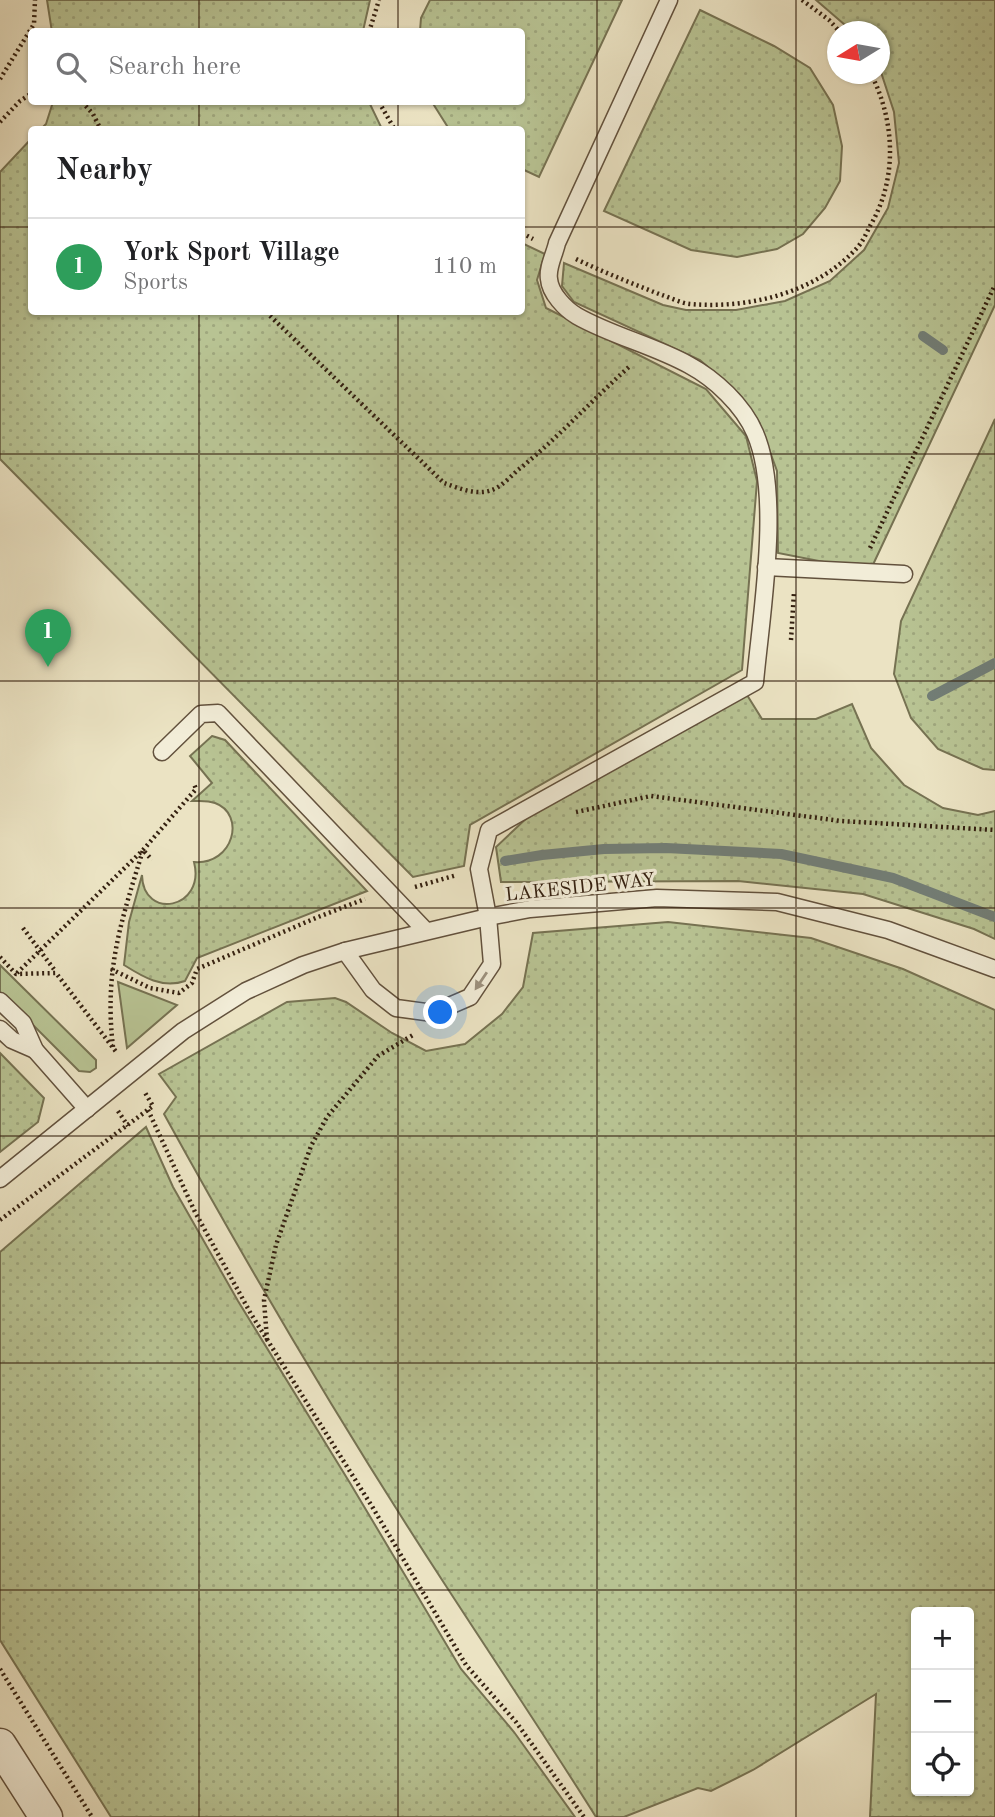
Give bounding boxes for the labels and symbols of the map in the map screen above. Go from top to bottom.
north arrow [827,21,890,84]
pin: 1 [25,609,71,667]
street label: LAKESIDE WAY [504,871,656,906]
one-way arrow [475,972,488,991]
your location [423,995,457,1029]

